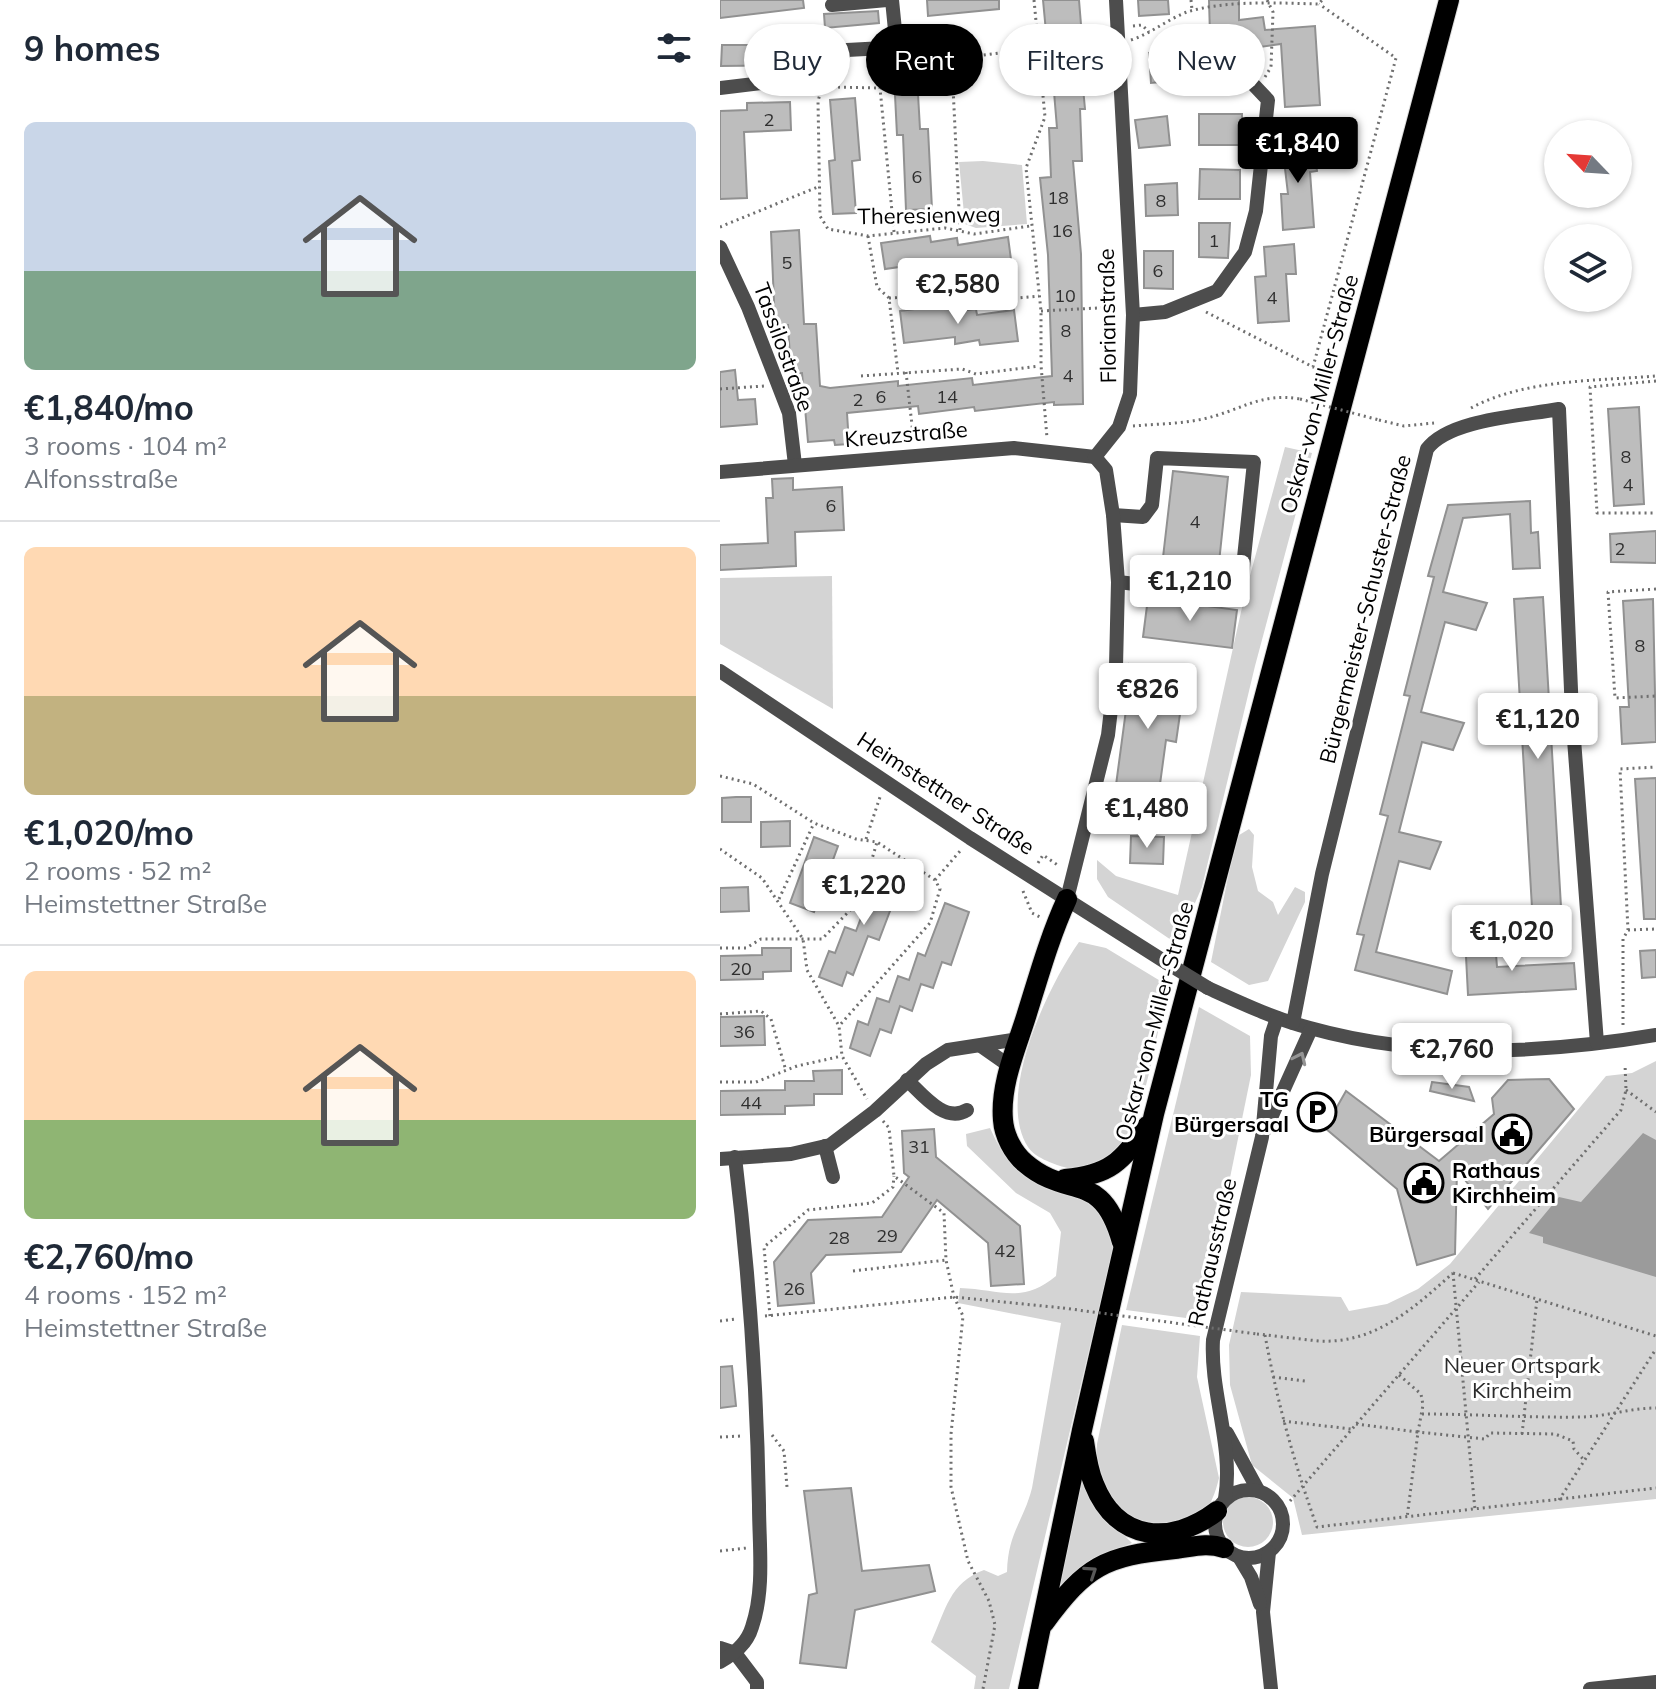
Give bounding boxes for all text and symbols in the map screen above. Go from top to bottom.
chip: Buy [744,24,850,96]
chip: Rent [866,24,983,96]
chip: Filters [999,24,1132,96]
chip: New [1148,24,1265,96]
icon: filters [652,26,696,70]
text: 9 homes [24,27,161,70]
house number: 2 [764,108,774,131]
pin: €1,840 [1233,117,1363,185]
north arrow [1544,120,1632,208]
map controls [1544,120,1632,312]
text: €1,840 [1256,126,1340,159]
house number: 6 [912,165,922,188]
icon: home [288,174,432,318]
house number: 18 [1047,186,1069,209]
house number: 8 [1156,189,1166,212]
street label: Theresienweg [857,200,1001,230]
house number: 16 [1051,219,1073,242]
button: layers [1544,224,1632,312]
house number: 1 [1209,229,1219,252]
street label: Florianstraße [1092,248,1122,384]
house number: 5 [782,251,793,274]
pin: €2,580 [893,258,1023,326]
house number: 6 [1153,259,1163,282]
text: €2,580 [916,267,1000,300]
street label: Oskar-von-Miller-Straße [1274,271,1364,517]
street label: Tassilostraße [748,279,820,415]
house number: 10 [1054,284,1076,307]
house number: 4 [1267,286,1278,309]
house number: 8 [1061,319,1071,342]
house number: 4 [1063,364,1074,387]
house number: 6 [876,385,886,408]
house number: 14 [936,385,958,408]
text: €1,840/mo [24,386,194,429]
house number: 2 [853,388,863,411]
street label: Kreuzstraße [843,415,969,453]
text: 3 rooms · 104 m² [24,429,227,462]
house number: 8 [1621,445,1631,468]
street label: Bürgermeister-Schuster-Straße [1313,452,1417,766]
text: Alfonsstraße [24,462,178,495]
house number: 4 [1623,473,1634,496]
house number: 6 [826,494,836,517]
house number: 4 [1190,510,1201,533]
house number: 2 [1615,537,1625,560]
pin: €1,210 [1125,555,1255,623]
text: €1,210 [1148,564,1232,597]
icon: home [288,599,432,743]
house number: 8 [1635,634,1645,657]
pin: €826 [1101,663,1195,731]
text: €826 [1117,672,1179,705]
pin: €1,120 [1473,693,1603,761]
text: €1,120 [1496,702,1580,735]
street label: Heimstettner Straße [852,725,1040,861]
pin: €1,480 [1082,782,1212,850]
text: €1,480 [1105,791,1189,824]
text: €1,020/mo [24,811,194,854]
text: 2 rooms · 52 m² [24,854,211,887]
pin: €1,220 [799,859,929,927]
text: €1,220 [822,868,906,901]
text: Heimstettner Straße [24,887,267,920]
street label: Oskar-von-Miller-Straße [1109,898,1199,1144]
pin: €1,020 [1447,905,1577,973]
text: €1,020 [1470,914,1554,947]
house number: 20 [730,957,752,980]
house number: 36 [733,1020,755,1043]
icon: home [288,1023,432,1167]
pin: €2,760 [1387,1023,1517,1091]
text: €2,760 [1410,1032,1494,1065]
one-way arrow [1290,1052,1306,1066]
place label: TG Bürgersaal [1174,1085,1289,1138]
house number: 44 [740,1091,762,1114]
parking icon: TG Bürgersaal [1296,1091,1338,1133]
public building icon: Bürgersaal [1491,1113,1533,1155]
place label: Bürgersaal [1369,1120,1484,1148]
house number: 31 [908,1135,930,1158]
place label: Rathaus Kirchheim [1452,1156,1556,1209]
public building icon: Rathaus Kirchheim [1403,1162,1445,1204]
street label: Rathausstraße [1181,1175,1243,1329]
house number: 29 [876,1224,898,1247]
house number: 28 [828,1226,850,1249]
text: €2,760/mo [24,1235,194,1278]
house number: 42 [994,1239,1016,1262]
house number: 26 [783,1277,805,1300]
text: 4 rooms · 152 m² [24,1278,227,1311]
text: Heimstettner Straße [24,1311,267,1344]
park label: Neuer Ortspark Kirchheim [1444,1351,1601,1404]
one-way arrow [1082,1566,1096,1581]

